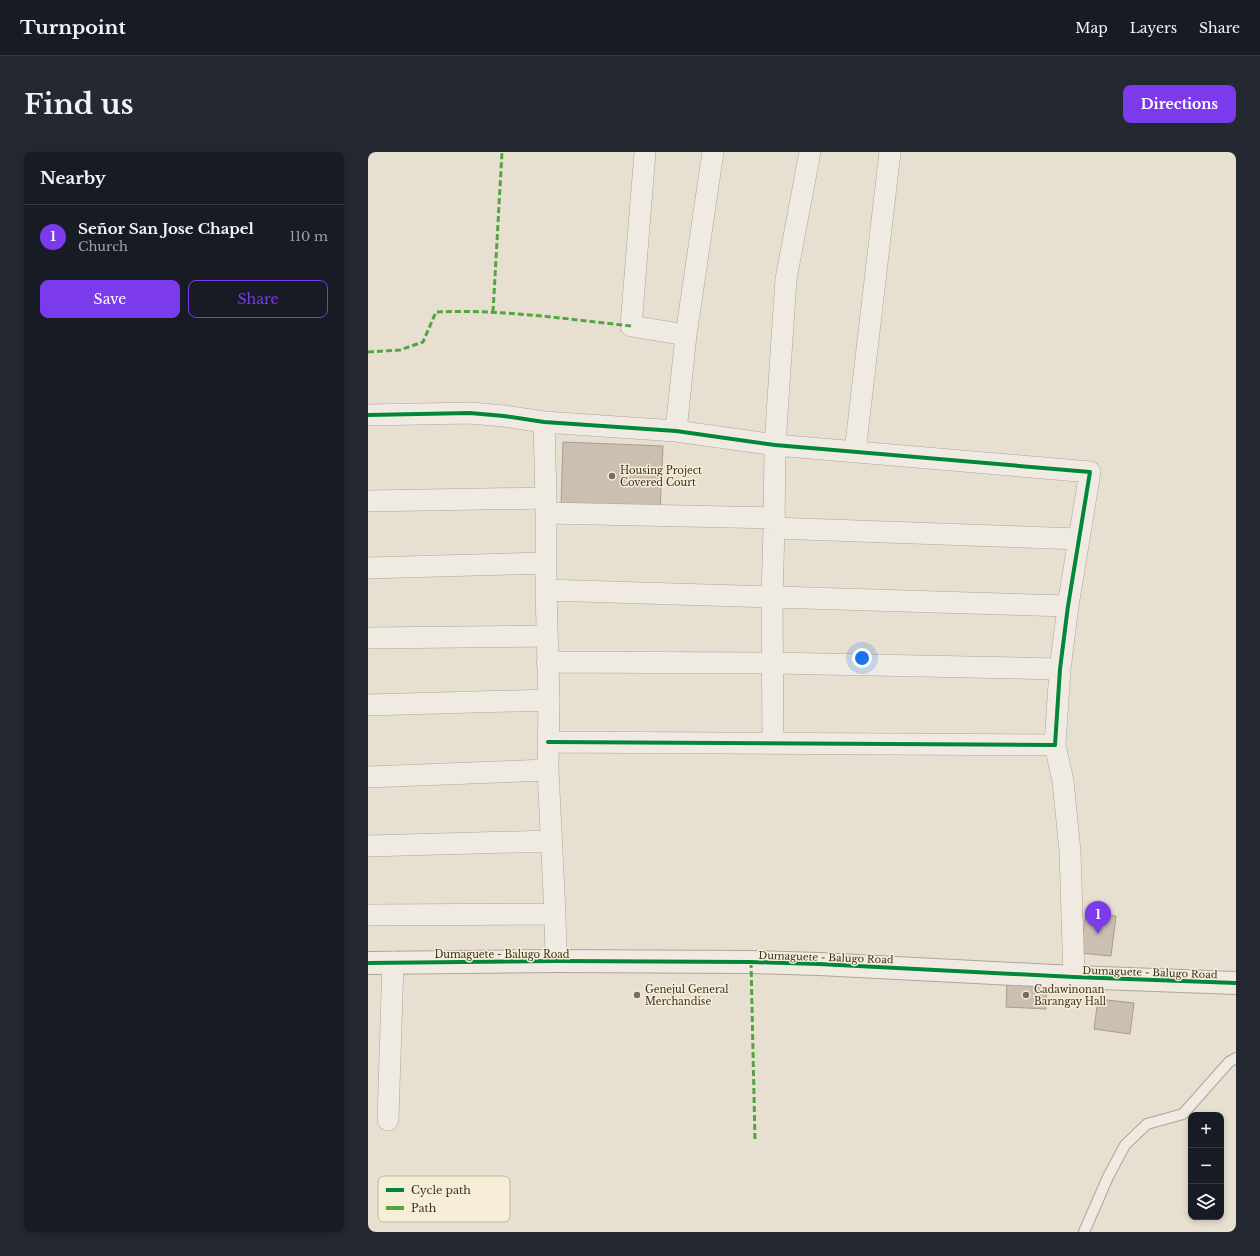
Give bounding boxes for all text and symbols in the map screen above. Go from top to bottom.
text: Turnpoint [20,16,126,39]
text: Map [1075,19,1108,37]
text: Layers [1130,19,1177,37]
text: Share [1199,19,1240,37]
button: Directions [1123,85,1236,123]
text: Find us [24,87,134,122]
text: Nearby [40,168,106,189]
text: Señor San Jose Chapel [78,219,254,238]
text: 1 [50,228,56,245]
text: 110 m [289,228,328,245]
text: Church [78,238,128,255]
button: Save [40,280,180,318]
button: Share [188,280,328,318]
place label: Housing Project Covered Court [620,464,702,489]
marker: Housing Project Covered Court [607,471,617,481]
your location [852,648,872,668]
pin: 1 [1085,901,1111,934]
street label: Dumaguete - Balugo Road [434,948,570,961]
street label: Dumaguete - Balugo Road [758,949,894,966]
street label: Dumaguete - Balugo Road [1082,964,1218,981]
place label: Genejul General Merchandise [645,983,729,1008]
place label: Cadawinonan Barangay Hall [1034,983,1106,1008]
marker: Genejul General Merchandise [632,990,642,1000]
marker: Cadawinonan Barangay Hall [1021,990,1031,1000]
map controls [1188,1112,1224,1220]
button: + [1188,1112,1224,1148]
button: − [1188,1148,1224,1184]
legend [378,1176,510,1222]
text: Cycle path [411,1183,471,1197]
button: layers [1188,1184,1224,1220]
text: Path [411,1201,437,1215]

